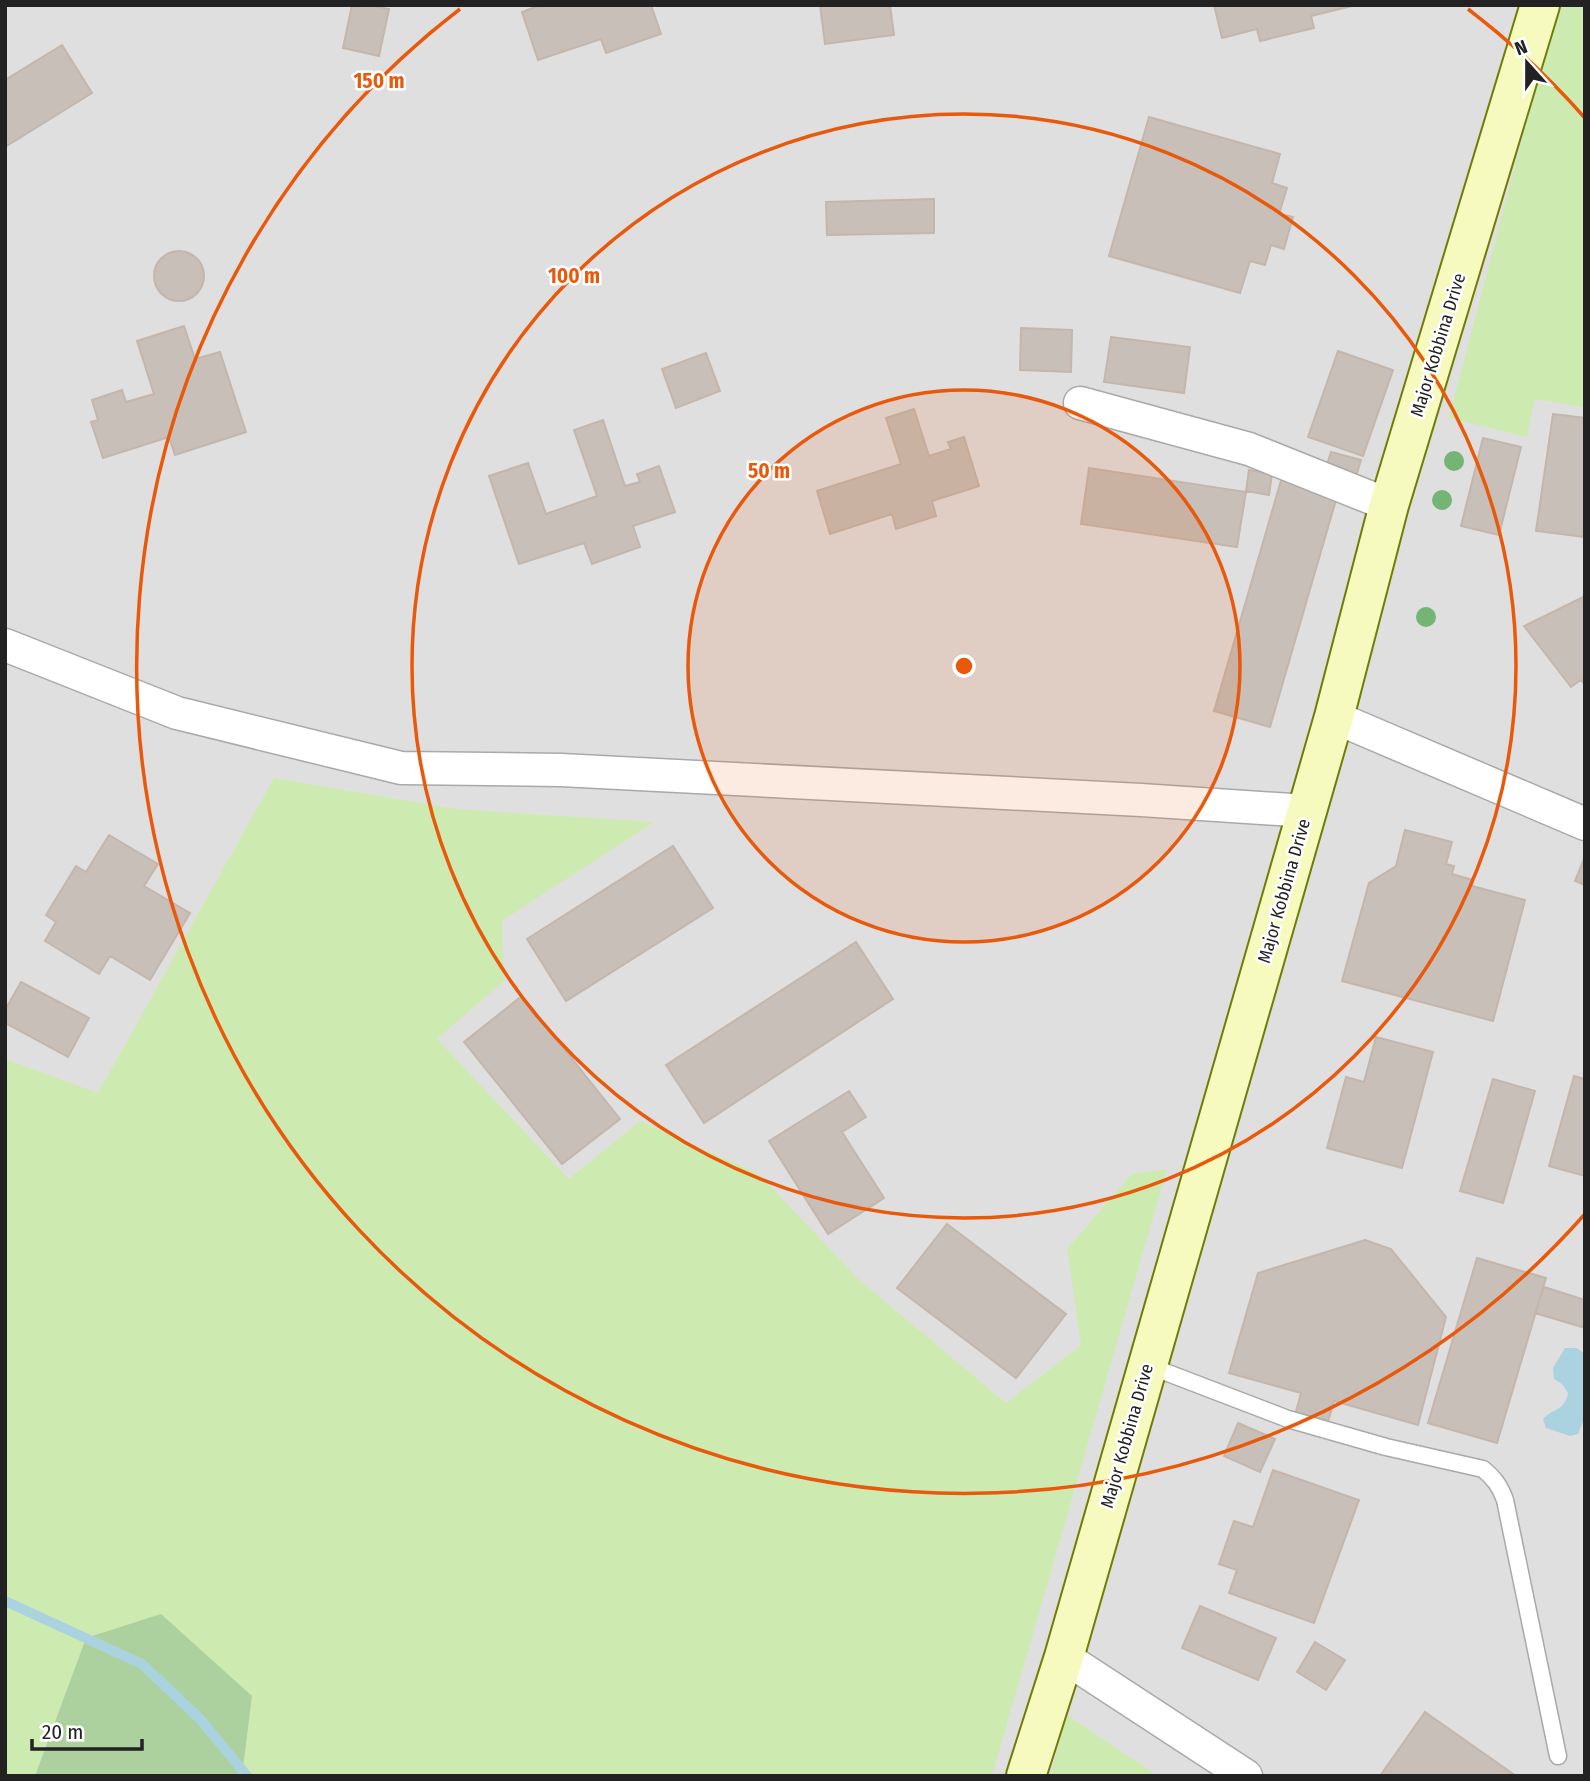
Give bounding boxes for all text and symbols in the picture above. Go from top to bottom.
north arrow [1492,28,1562,98]
text: N [1512,35,1531,60]
text: 150 m [353,68,405,94]
text: 100 m [548,263,600,289]
street label: Major Kobbina Drive [1406,270,1470,419]
text: 50 m [748,458,790,484]
centre of rings [952,654,976,678]
street label: Major Kobbina Drive [1253,816,1315,966]
street label: Major Kobbina Drive [1096,1361,1158,1511]
scale bar [32,1708,142,1752]
text: 20 m [42,1719,83,1745]

